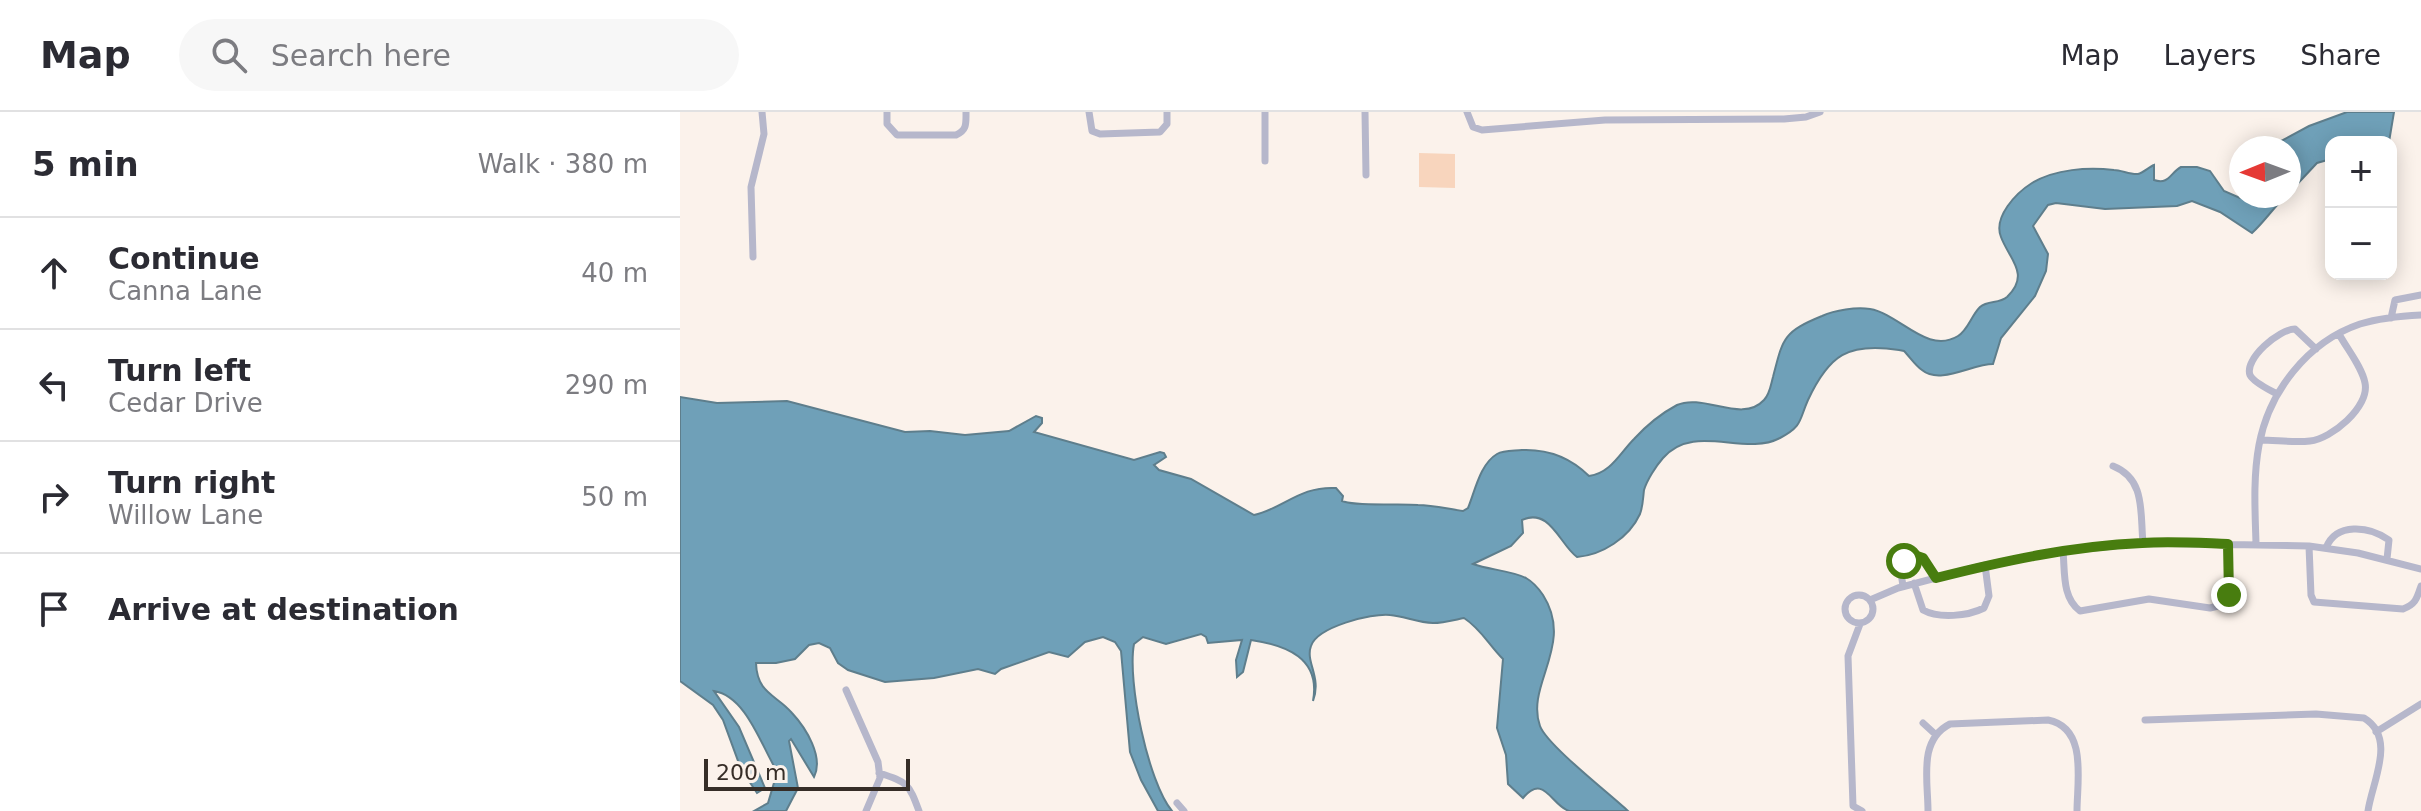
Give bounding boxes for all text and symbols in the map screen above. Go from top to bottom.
search box [179,19,739,91]
text: Map [40,33,131,77]
icon: search [207,33,251,77]
text: Search here [271,38,451,73]
text: Map [2060,39,2120,72]
text: Layers [2164,39,2256,72]
text: Share [2300,39,2381,72]
north arrow [2229,136,2301,208]
map controls [2325,136,2397,280]
button: + [2325,136,2397,208]
text: 5 min [32,144,139,184]
text: Walk · 380 m [478,149,648,179]
button: − [2325,208,2397,280]
text: Continue [108,241,260,276]
icon: ahead [32,251,76,295]
text: 40 m [581,258,648,288]
text: Canna Lane [108,276,262,306]
text: Turn left [108,353,251,388]
icon: left [32,363,76,407]
text: 290 m [565,370,648,400]
text: Cedar Drive [108,388,263,418]
text: Turn right [108,465,275,500]
icon: right [32,475,76,519]
text: 50 m [581,482,648,512]
text: Willow Lane [108,500,263,530]
route start [1886,543,1922,579]
route end [2211,577,2247,613]
icon: arrive [32,587,76,631]
text: Arrive at destination [108,592,459,627]
scale bar [704,755,910,791]
text: 200 m [716,760,786,785]

